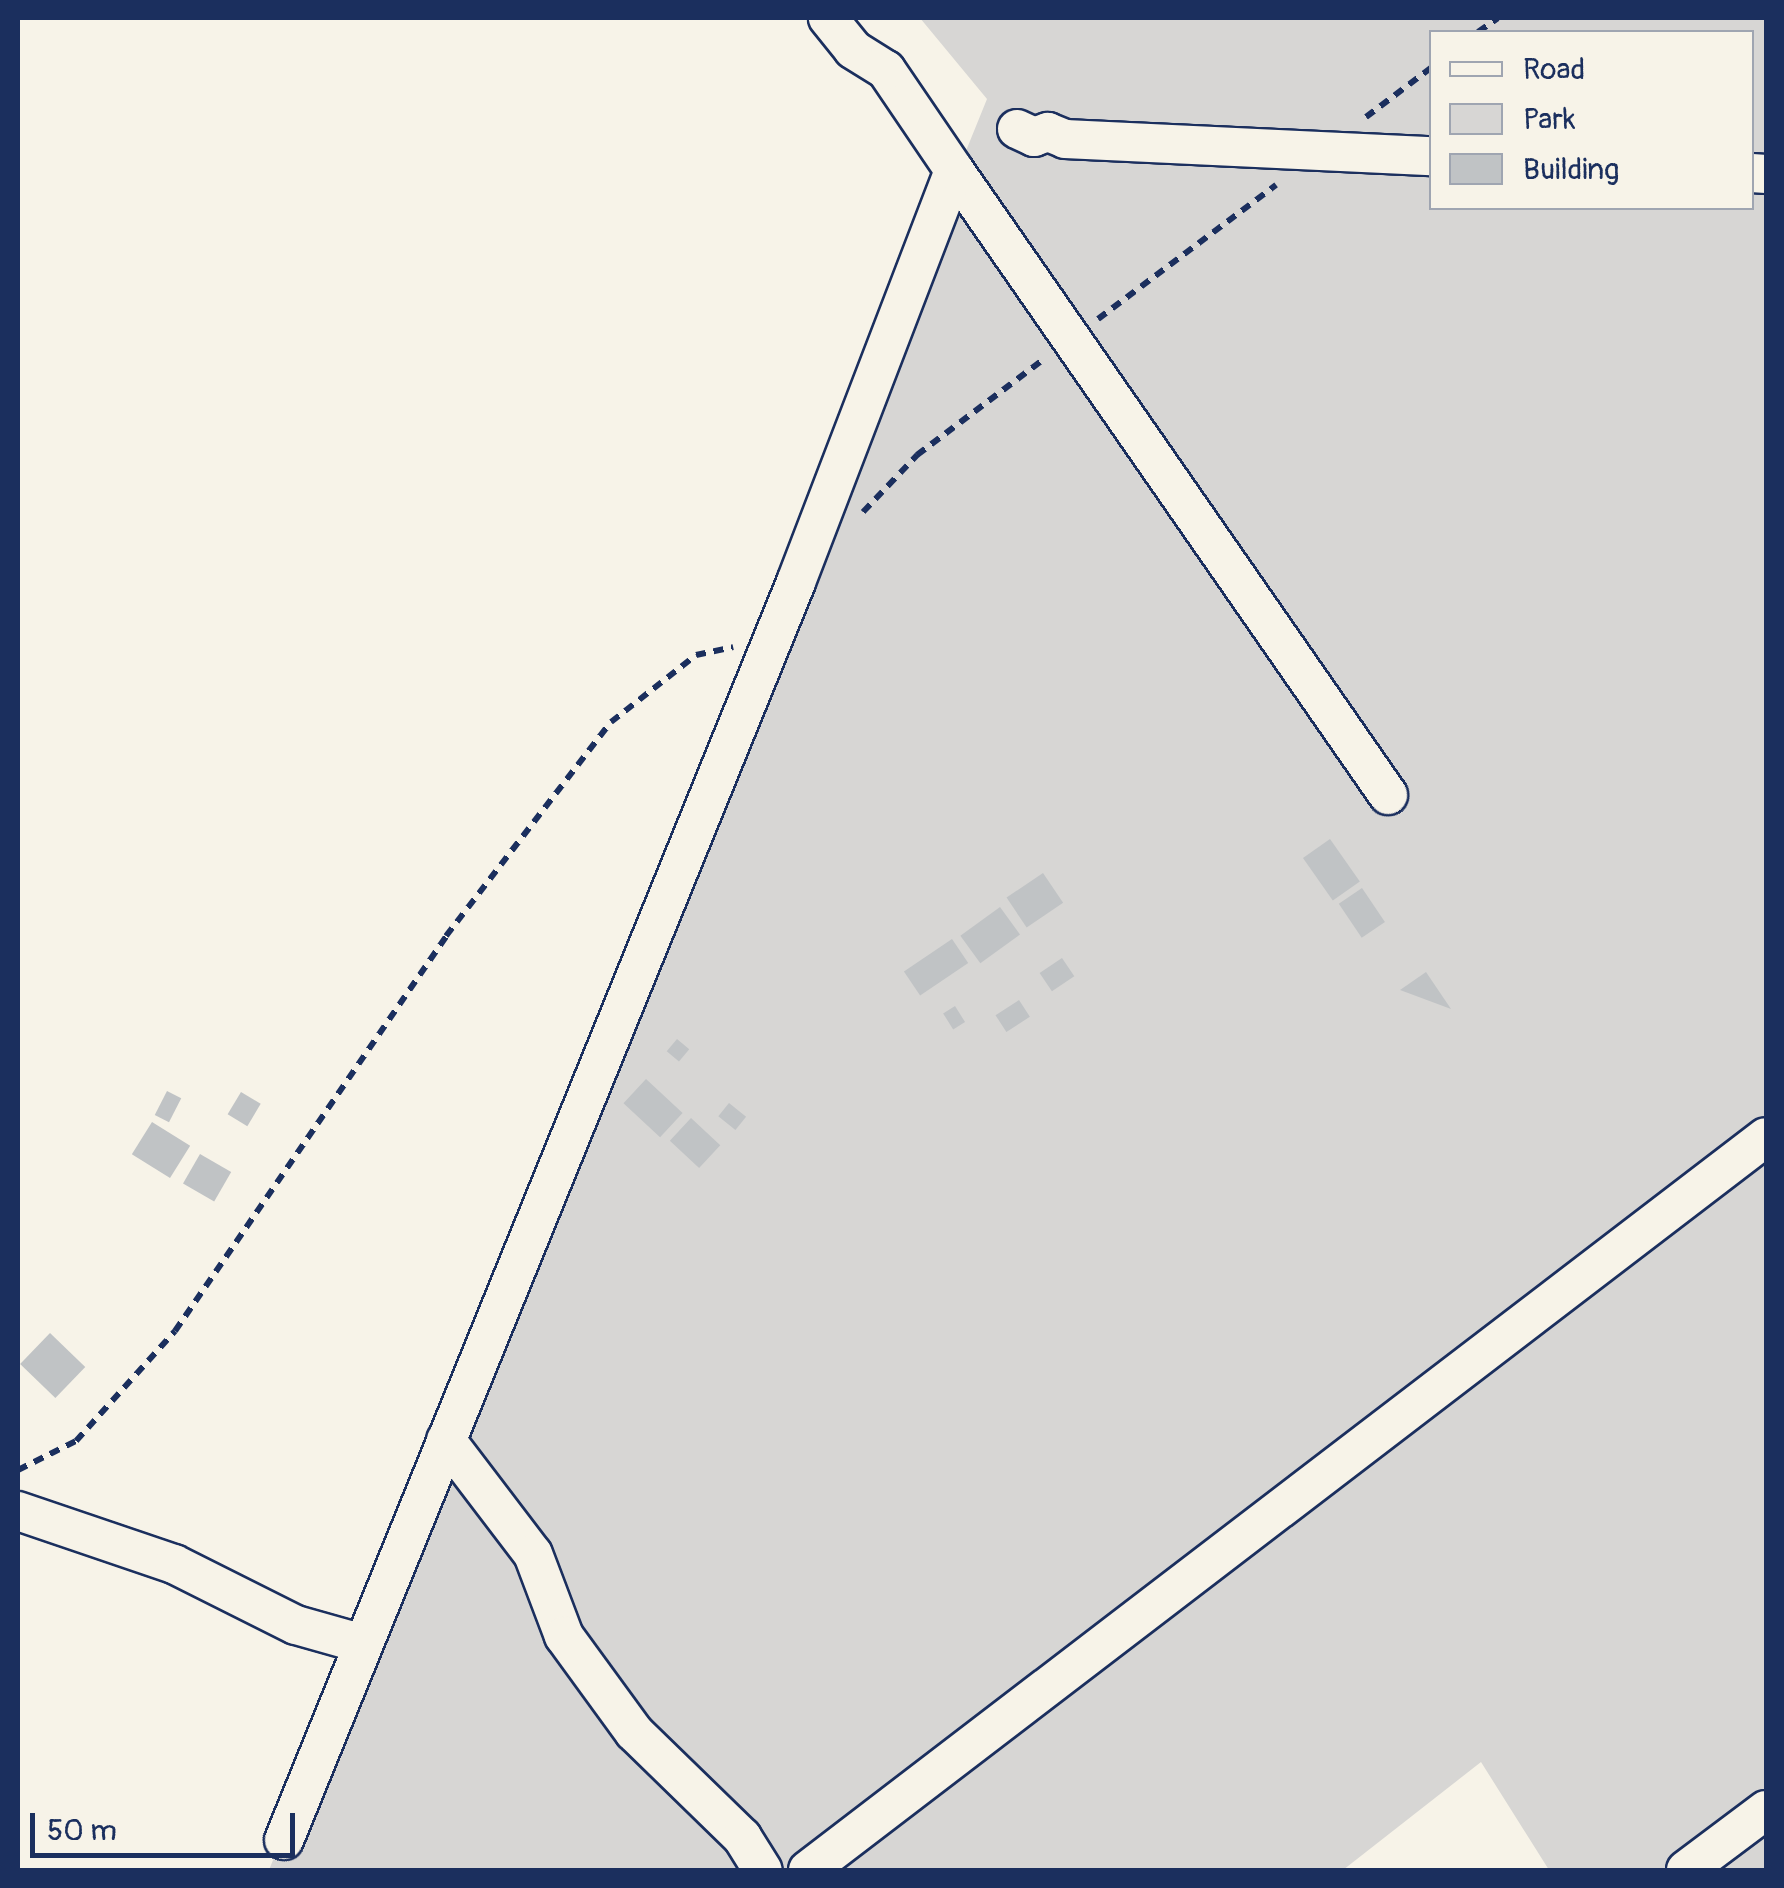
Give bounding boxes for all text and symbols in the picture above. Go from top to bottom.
legend [1429,30,1754,210]
text: Road [1523,51,1585,88]
text: Park [1523,101,1576,138]
text: Building [1523,151,1619,188]
scale bar [35,1793,300,1855]
text: 50 m [47,1812,117,1849]

